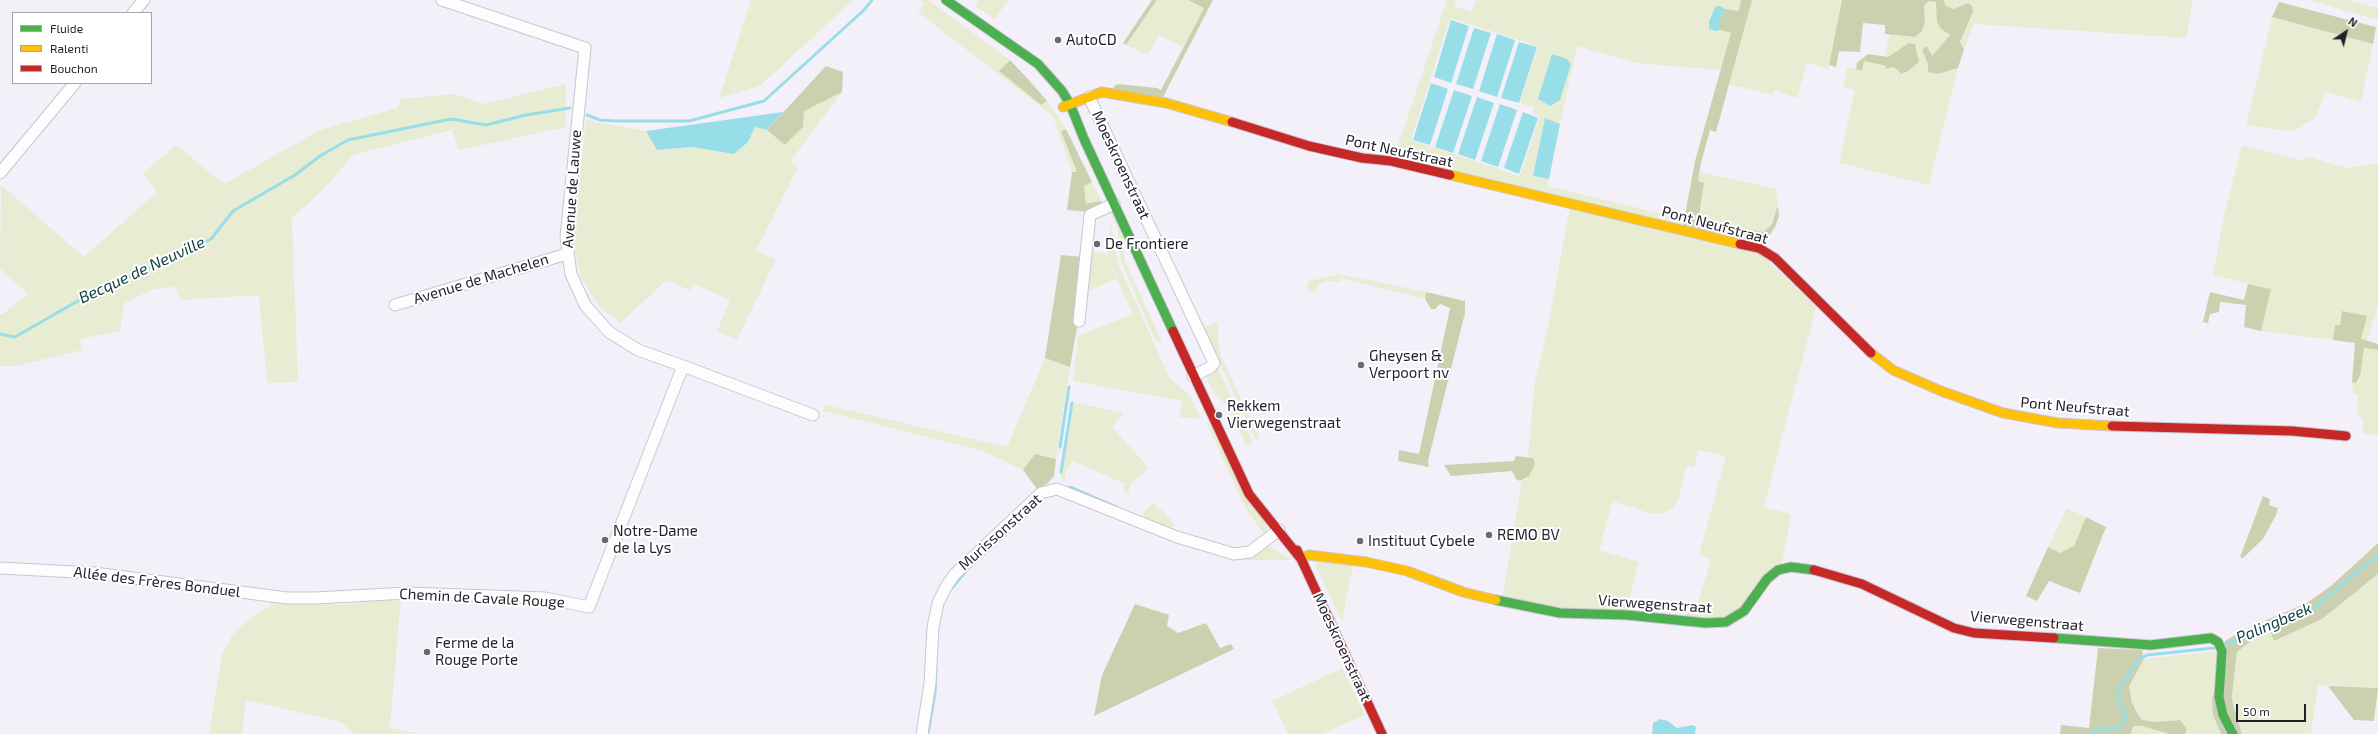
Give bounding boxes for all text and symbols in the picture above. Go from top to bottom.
legend [12,12,152,84]
north arrow [2326,12,2366,52]
text: N [2346,14,2360,29]
text: Fluide [50,21,83,35]
place label: AutoCD [1066,31,1117,49]
marker: AutoCD [1053,35,1063,45]
text: Ralenti [50,41,89,55]
text: Bouchon [50,61,98,75]
street label: Moeskroenstraat [1088,108,1154,222]
street label: Avenue de Lauwe [559,129,585,249]
street label: Pont Neufstraat [1344,131,1454,171]
street label: Pont Neufstraat [1660,202,1770,248]
water label: Becque de Neuville [76,232,208,308]
place label: De Frontiere [1105,235,1189,253]
marker: De Frontiere [1092,239,1102,249]
street label: Avenue de Machelen [411,250,551,308]
place label: Gheysen & Verpoort nv [1369,347,1449,382]
marker: Gheysen & Verpoort nv [1356,360,1366,370]
street label: Pont Neufstraat [2020,393,2130,421]
place label: Rekkem Vierwegenstraat [1227,397,1341,432]
marker: Rekkem Vierwegenstraat [1214,410,1224,420]
street label: Murissonstraat [955,490,1045,574]
place label: Notre-Dame de la Lys [613,522,698,557]
place label: REMO BV [1497,526,1560,544]
marker: REMO BV [1484,530,1494,540]
place label: Instituut Cybele [1368,532,1475,550]
marker: Notre-Dame de la Lys [600,535,610,545]
marker: Instituut Cybele [1355,536,1365,546]
street label: Allée des Frères Bonduel [73,563,241,601]
street label: Chemin de Cavale Rouge [399,585,565,611]
street label: Moeskroenstraat [1309,590,1375,704]
street label: Vierwegenstraat [1598,591,1712,617]
water label: Palingbeek [2233,598,2315,648]
street label: Vierwegenstraat [1969,607,2085,635]
place label: Ferme de la Rouge Porte [435,634,518,669]
marker: Ferme de la Rouge Porte [422,647,432,657]
scale bar [2238,696,2308,722]
text: 50 m [2243,704,2270,718]

